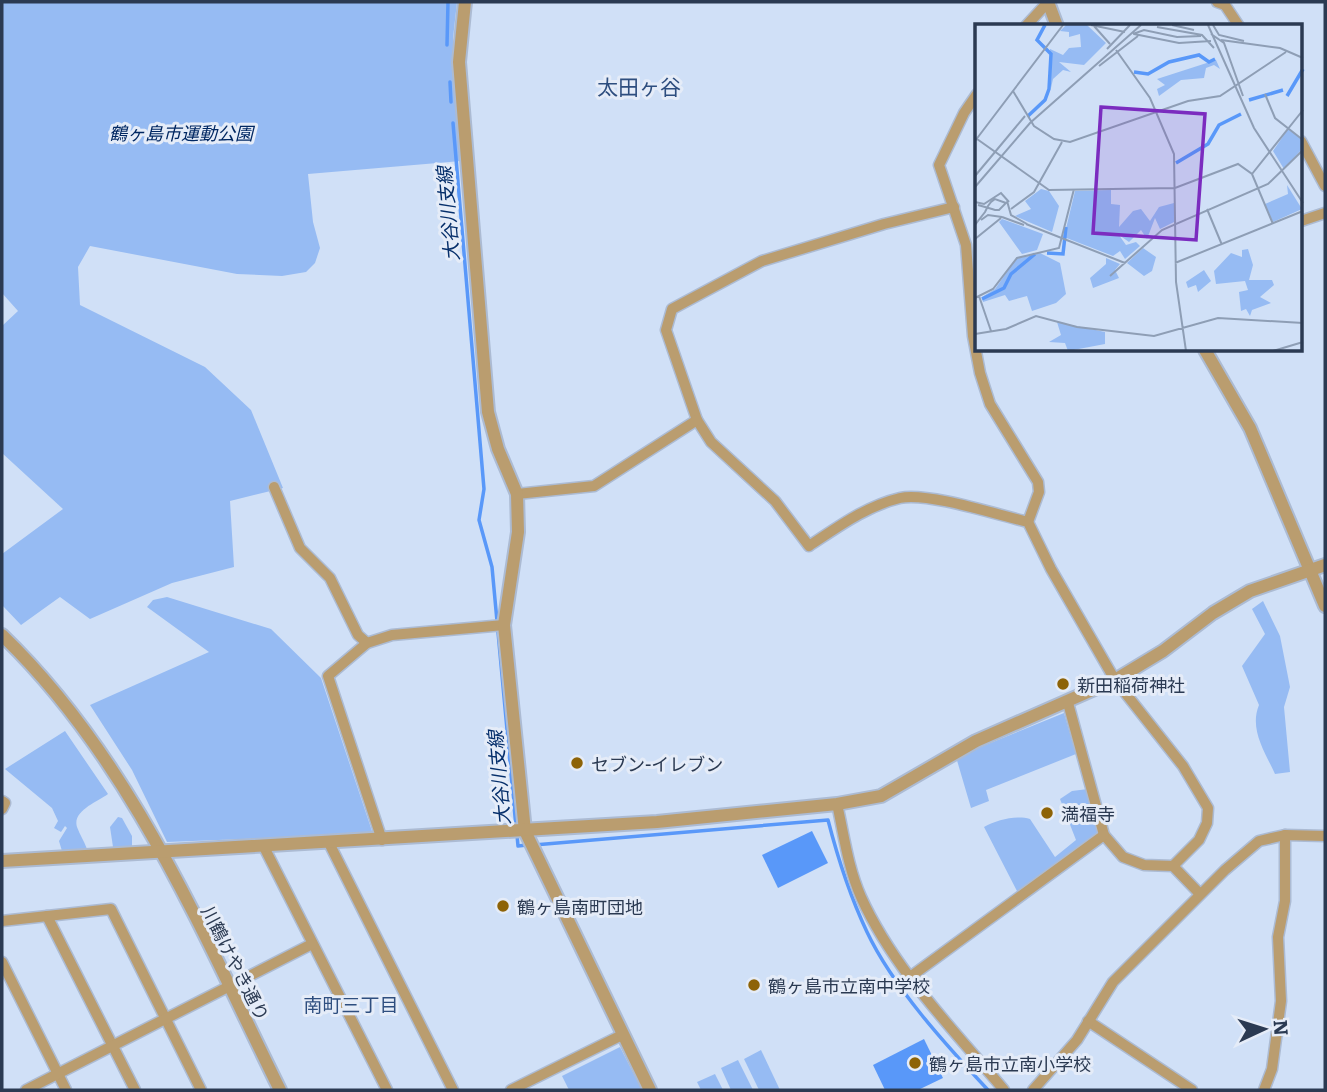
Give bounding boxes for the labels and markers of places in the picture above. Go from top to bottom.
place label: 新田稲荷神社 [1077,671,1185,698]
marker: 新田稲荷神社 [1055,676,1071,692]
place label: セブン-イレブン [591,750,723,777]
marker: セブン-イレブン [569,755,585,771]
place label: 満福寺 [1061,800,1115,827]
marker: 満福寺 [1039,805,1055,821]
place label: 鶴ヶ島南町団地 [517,893,643,920]
marker: 鶴ヶ島南町団地 [495,898,511,914]
place label: 鶴ヶ島市立南中学校 [768,972,930,999]
marker: 鶴ヶ島市立南中学校 [746,977,762,993]
place label: 鶴ヶ島市立南小学校 [929,1050,1091,1077]
marker: 鶴ヶ島市立南小学校 [907,1055,923,1071]

